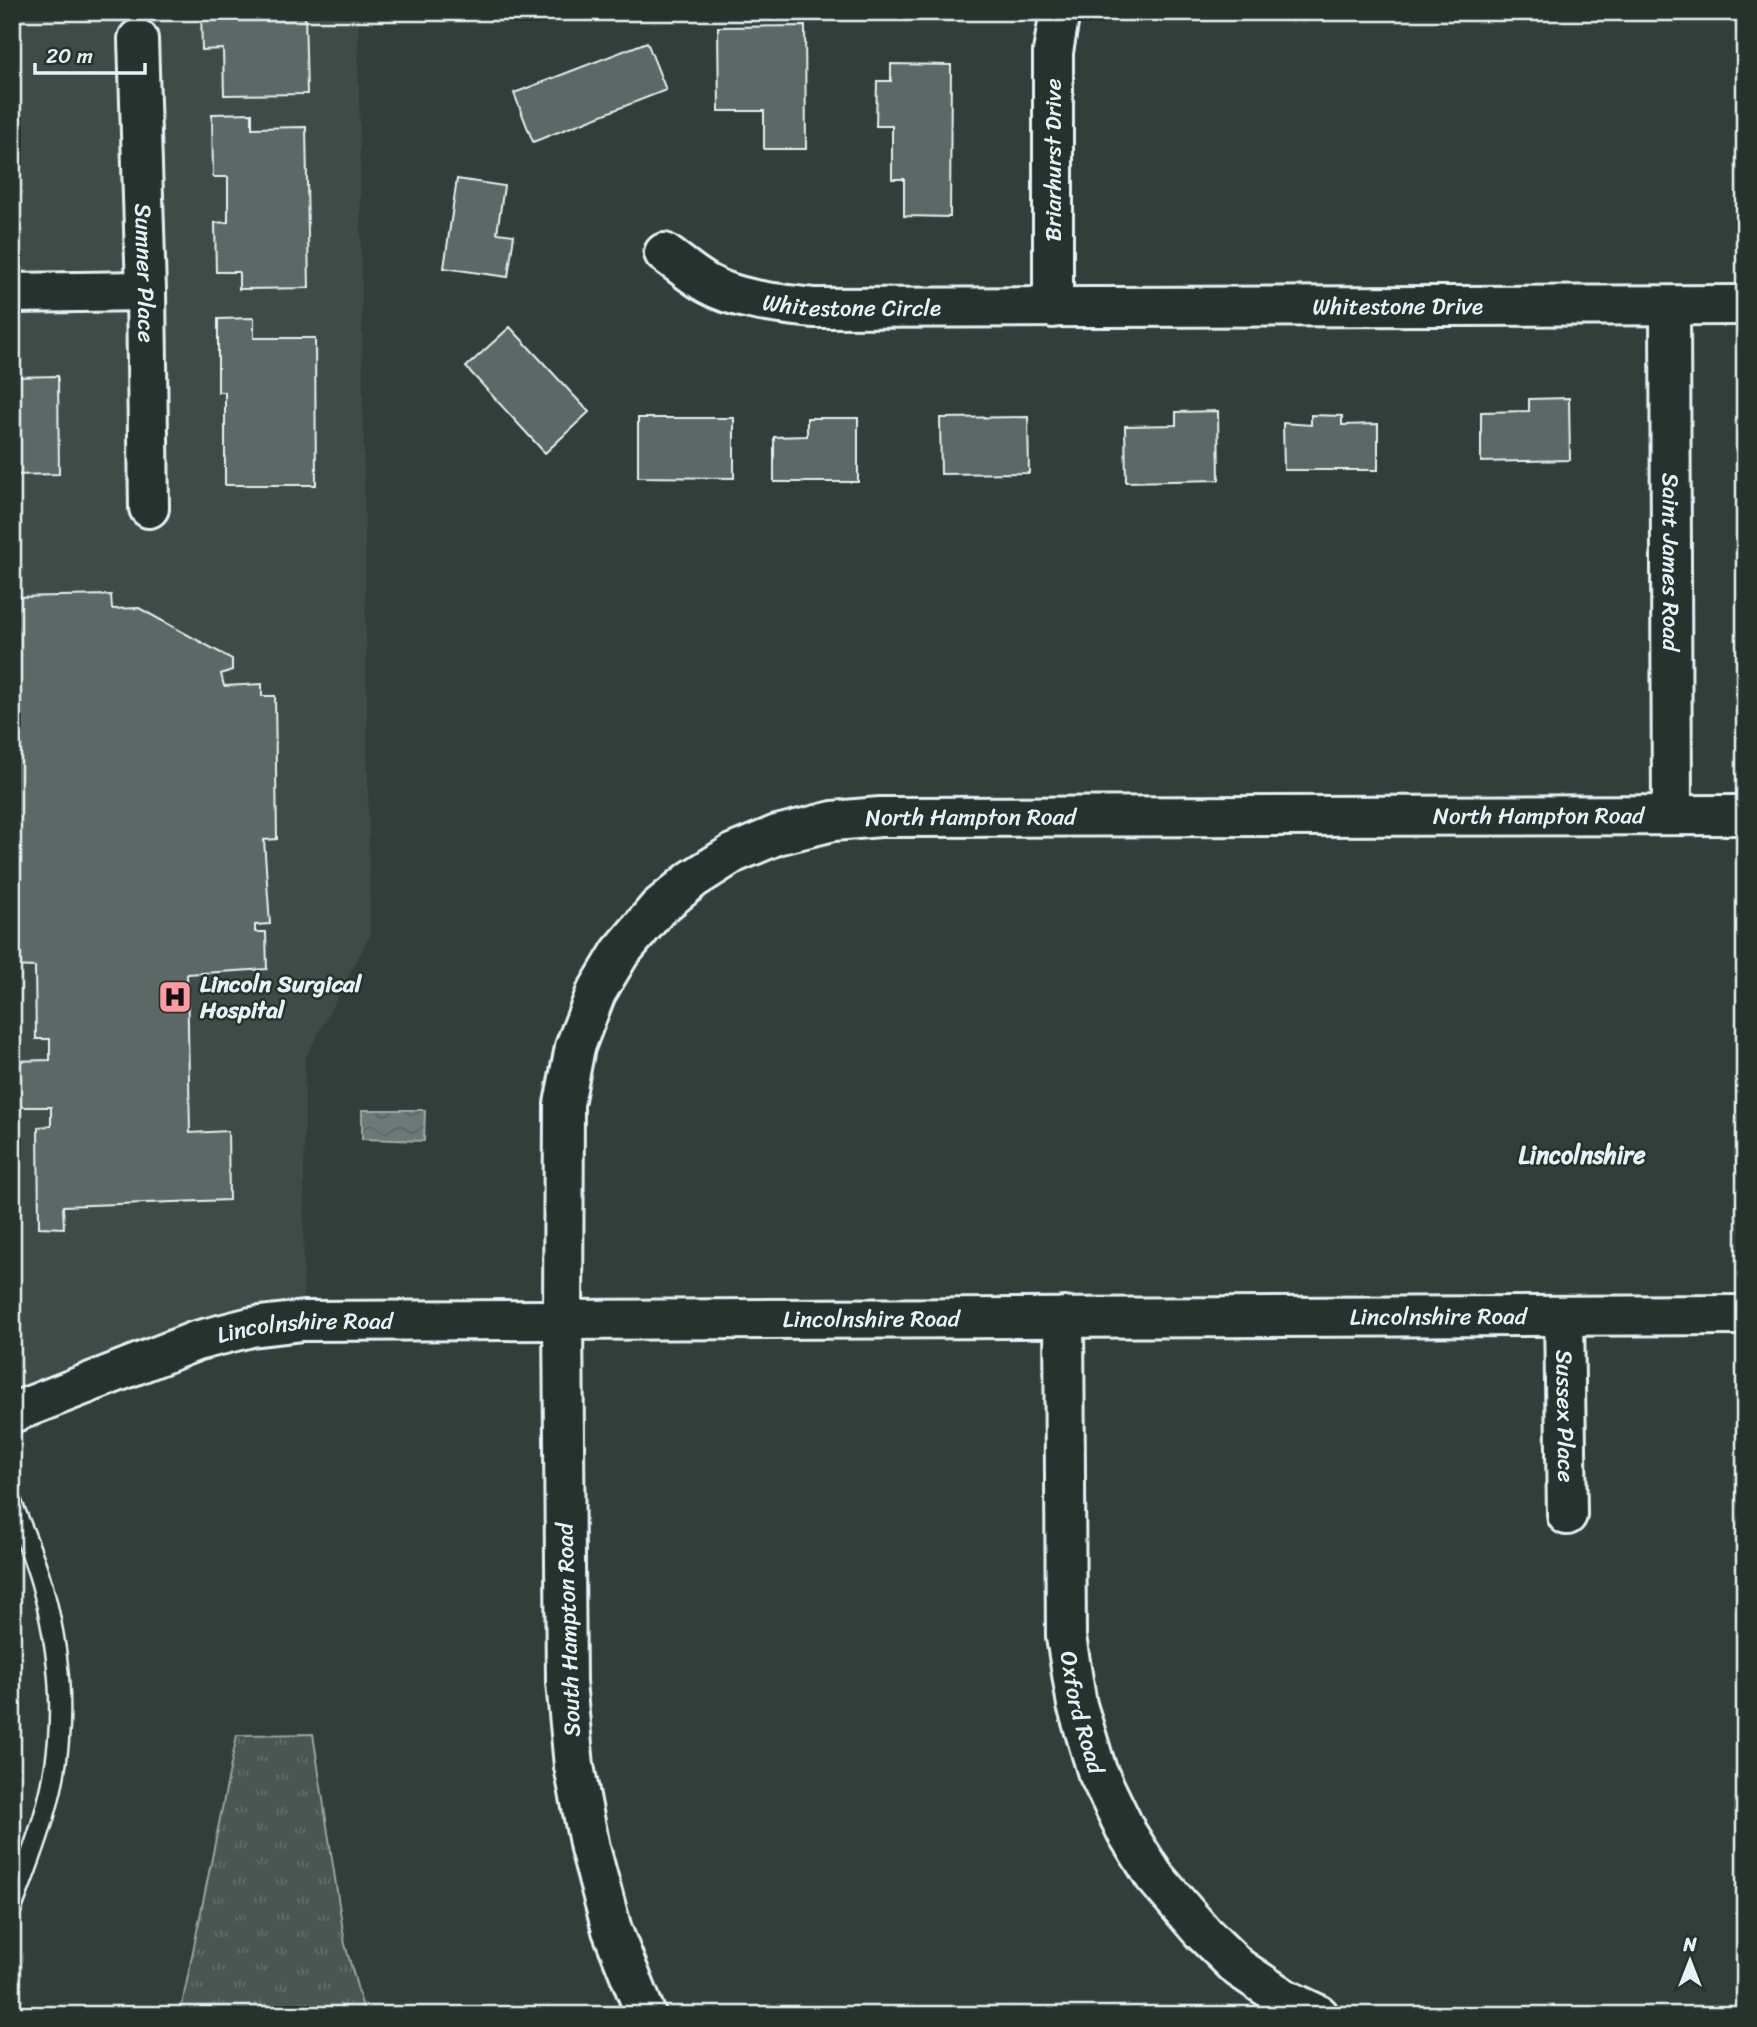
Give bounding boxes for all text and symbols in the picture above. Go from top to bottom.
scale bar [35,32,145,76]
text: 20 m [46,37,93,75]
street label: Briarhurst Drive [1033,78,1074,241]
street label: Sumner Place [122,203,167,343]
street label: Whitestone Circle [760,282,941,329]
street label: Whitestone Drive [1312,286,1483,327]
street label: Saint James Road [1650,473,1691,653]
street label: North Hampton Road [1433,795,1646,837]
street label: North Hampton Road [863,797,1078,839]
place label: Lincoln Surgical Hospital [199,964,363,1031]
hospital icon: Lincoln Surgical Hospital [156,978,194,1016]
district label: Lincolnshire [1518,1134,1646,1176]
street label: Lincolnshire Road [1350,1296,1529,1338]
street label: Lincolnshire Road [783,1298,962,1340]
street label: Lincolnshire Road [212,1301,395,1356]
street label: Sussex Place [1544,1349,1587,1483]
street label: South Hampton Road [544,1521,593,1737]
street label: Oxford Road [1048,1648,1117,1781]
north arrow [1656,1926,1726,1996]
text: N [1682,1928,1697,1961]

